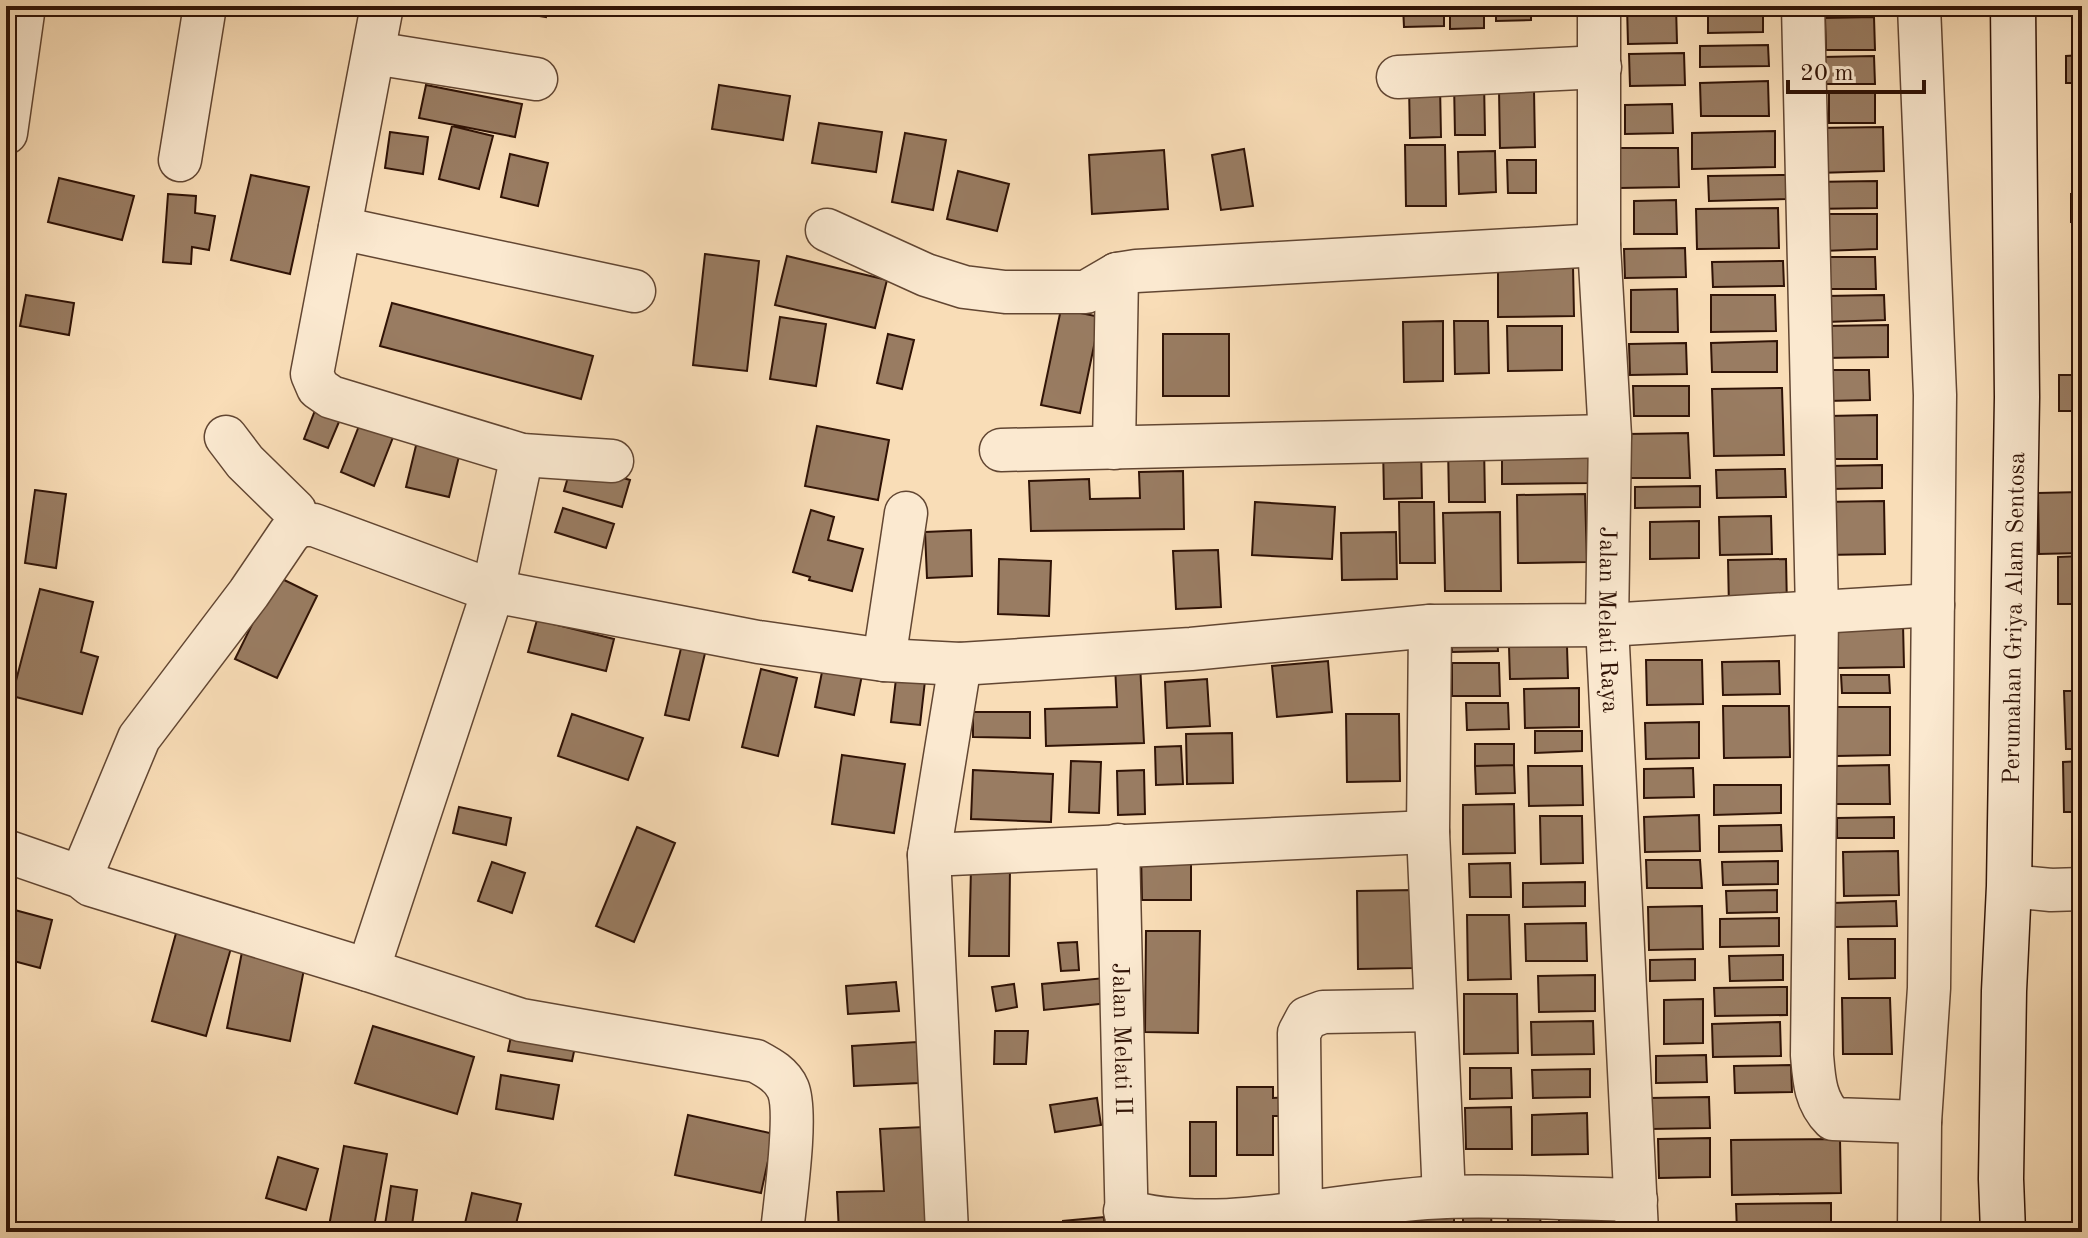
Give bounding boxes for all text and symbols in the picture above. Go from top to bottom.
scale bar [1788,44,1924,94]
text: 20 m [1800,62,1854,86]
street label: Perumahan Griya Alam Sentosa [2001,452,2030,785]
street label: Jalan Melati Raya [1593,526,1621,714]
street label: Jalan Melati II [1107,962,1134,1116]

